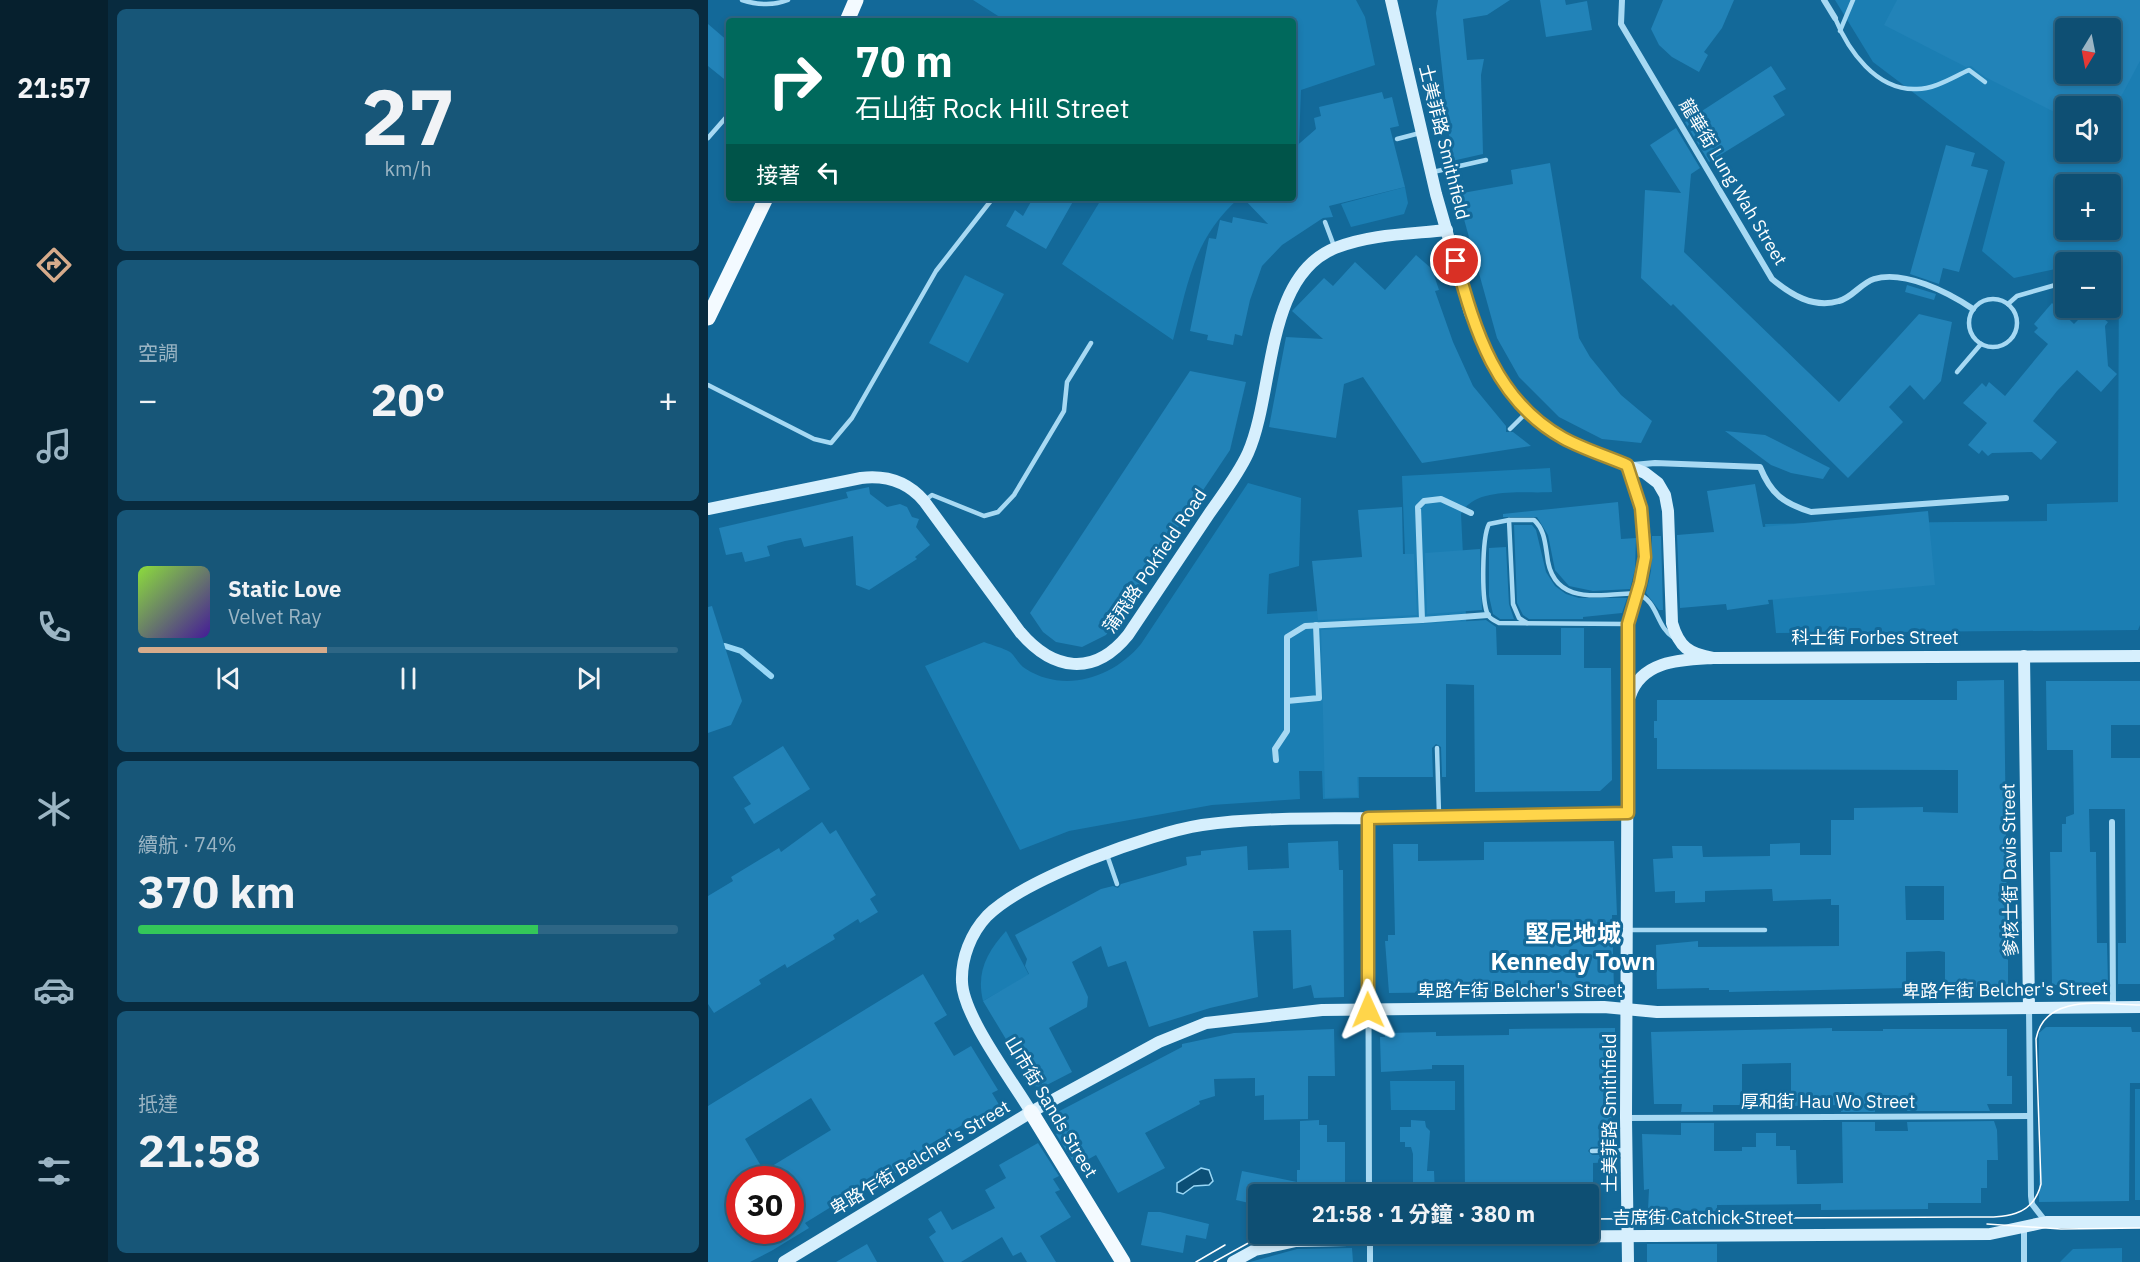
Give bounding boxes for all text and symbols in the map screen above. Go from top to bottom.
north arrow [2055,18,2121,84]
map controls [2055,18,2121,318]
text: 70 m [855,34,953,89]
icon: right [756,42,834,120]
street label: 士美菲路 Smithfield [1414,62,1475,222]
text: 27 [361,65,455,166]
text: 21:57 [17,70,91,105]
text: 石山街 Rock Hill Street [855,90,1129,125]
street label: 龍華街 Lung Wah Street [1674,94,1792,269]
button: sound [2055,96,2121,162]
text: km/h [384,155,432,182]
icon: left [812,156,845,189]
text: 接著 [756,160,800,189]
button: + [2055,174,2121,240]
pin [1430,235,1481,286]
icon: directions [33,244,75,286]
icon: arrive [1439,244,1472,277]
button: − [2055,252,2121,318]
text: 空調 [138,339,178,366]
text: 20° [370,370,446,428]
text: − [138,378,158,421]
text: + [658,378,678,421]
icon: music [33,425,75,467]
street label: 蒲飛路 Pokfield Road [1098,484,1211,637]
text: Static Love [228,574,341,603]
text: Velvet Ray [228,603,321,630]
icon: phone [33,606,75,648]
street label: 科士街 Forbes Street [1791,626,1959,649]
icon: previous [212,662,245,695]
icon: pause [392,662,425,695]
icon: next [572,662,605,695]
street label: 爹核士街 Davis Street [1996,783,2023,957]
icon: climate [33,788,75,830]
text: 續航 · 74% [138,831,237,858]
text: 370 km [138,862,296,920]
district label: 堅尼地城 Kennedy Town [1491,917,1656,977]
icon: car [33,969,75,1011]
street label: 卑路乍街 Belcher's Street [1902,976,2108,1003]
position arrow [1336,978,1400,1042]
street label: 卑路乍街 Belcher's Street [1417,979,1623,1002]
street label: 山市街 Sands Street [1000,1032,1103,1182]
street label: 士美菲路 Smithfield [1598,1034,1621,1192]
text: 抵達 [138,1090,178,1117]
street label: 厚和街 Hau Wo Street [1741,1090,1915,1113]
street label: 卑路乍街 Belcher's Street [826,1095,1014,1220]
text: 21:58 [138,1121,261,1179]
icon: filters [33,1150,75,1192]
speed limit sign: 30 [726,1166,804,1244]
text: 21:58 · 1 分鐘 · 380 m [1312,1199,1535,1228]
street label: 吉席街 Catchick Street [1612,1206,1794,1229]

